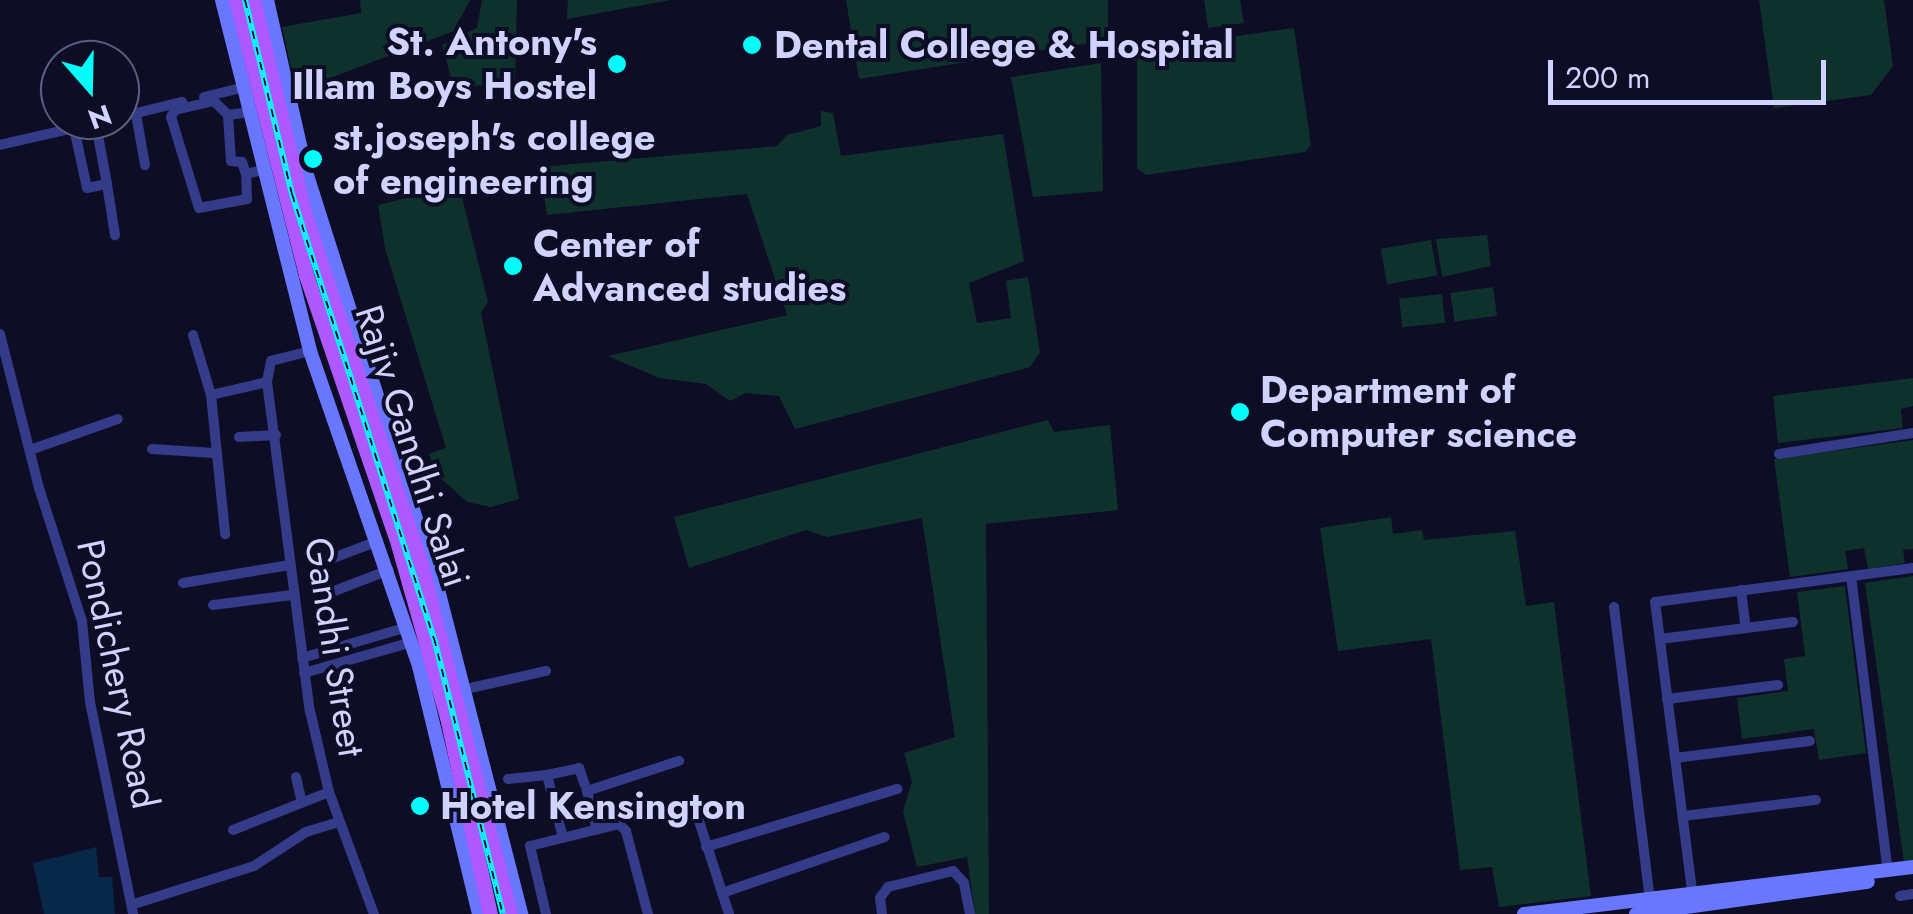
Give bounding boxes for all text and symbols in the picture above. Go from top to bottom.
place label: St. Antony's Illam Boys Hostel [292,19,597,108]
place label: Dental College & Hospital [774,22,1234,68]
marker: Dental College & Hospital [739,32,765,58]
north arrow [40,40,140,140]
scale bar [1553,40,1830,102]
marker: St. Antony's Illam Boys Hostel [606,53,628,75]
text: 200 m [1565,56,1650,99]
text: N [82,94,117,140]
place label: st.joseph's college of engineering [333,114,655,203]
marker: st.joseph's college of engineering [302,148,324,170]
place label: Center of Advanced studies [533,221,846,310]
marker: Center of Advanced studies [502,255,524,277]
street label: Rajiv Gandhi Salai [346,299,480,593]
place label: Department of Computer science [1260,367,1577,456]
marker: Department of Computer science [1229,401,1251,423]
street label: Gandhi Street [295,534,375,760]
street label: Pondichery Road [67,535,169,813]
place label: Hotel Kensington [440,783,746,829]
marker: Hotel Kensington [409,795,431,817]

